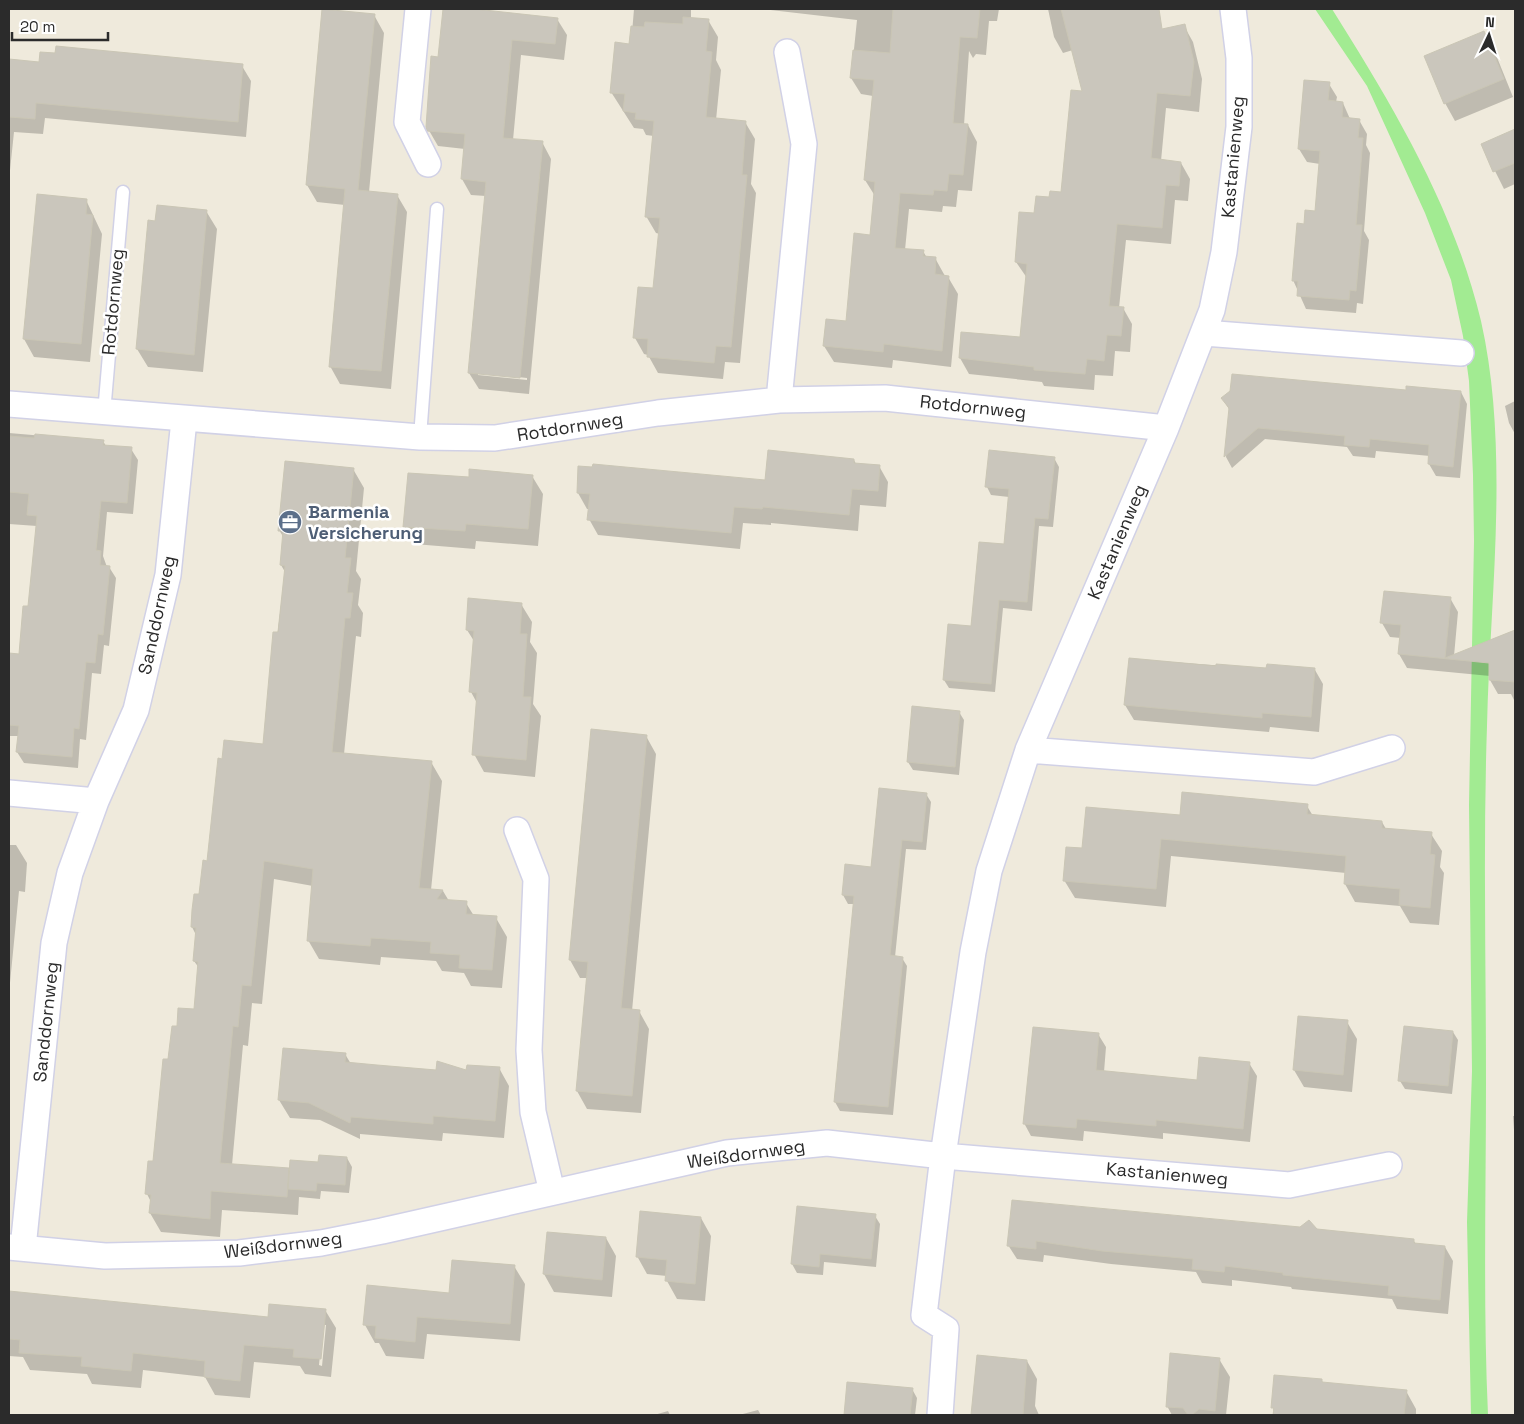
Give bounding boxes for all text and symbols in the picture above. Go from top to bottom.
scale bar [12,10,109,42]
north arrow [1464,10,1514,60]
text: N [1485,13,1495,31]
text: 20 m [20,17,55,36]
street label: Kastanienweg [1216,95,1249,219]
street label: Rotdornweg [96,248,129,356]
street label: Rotdornweg [919,389,1027,424]
street label: Rotdornweg [515,407,625,446]
street label: Kastanienweg [1082,481,1151,603]
place label: Barmenia Versicherung [308,500,423,544]
office icon: Barmenia Versicherung [277,509,303,535]
street label: Sanddornweg [133,553,180,676]
street label: Sanddornweg [28,961,63,1083]
street label: Weißdornweg [686,1134,806,1173]
street label: Kastanienweg [1105,1157,1229,1190]
street label: Weißdornweg [223,1226,343,1263]

